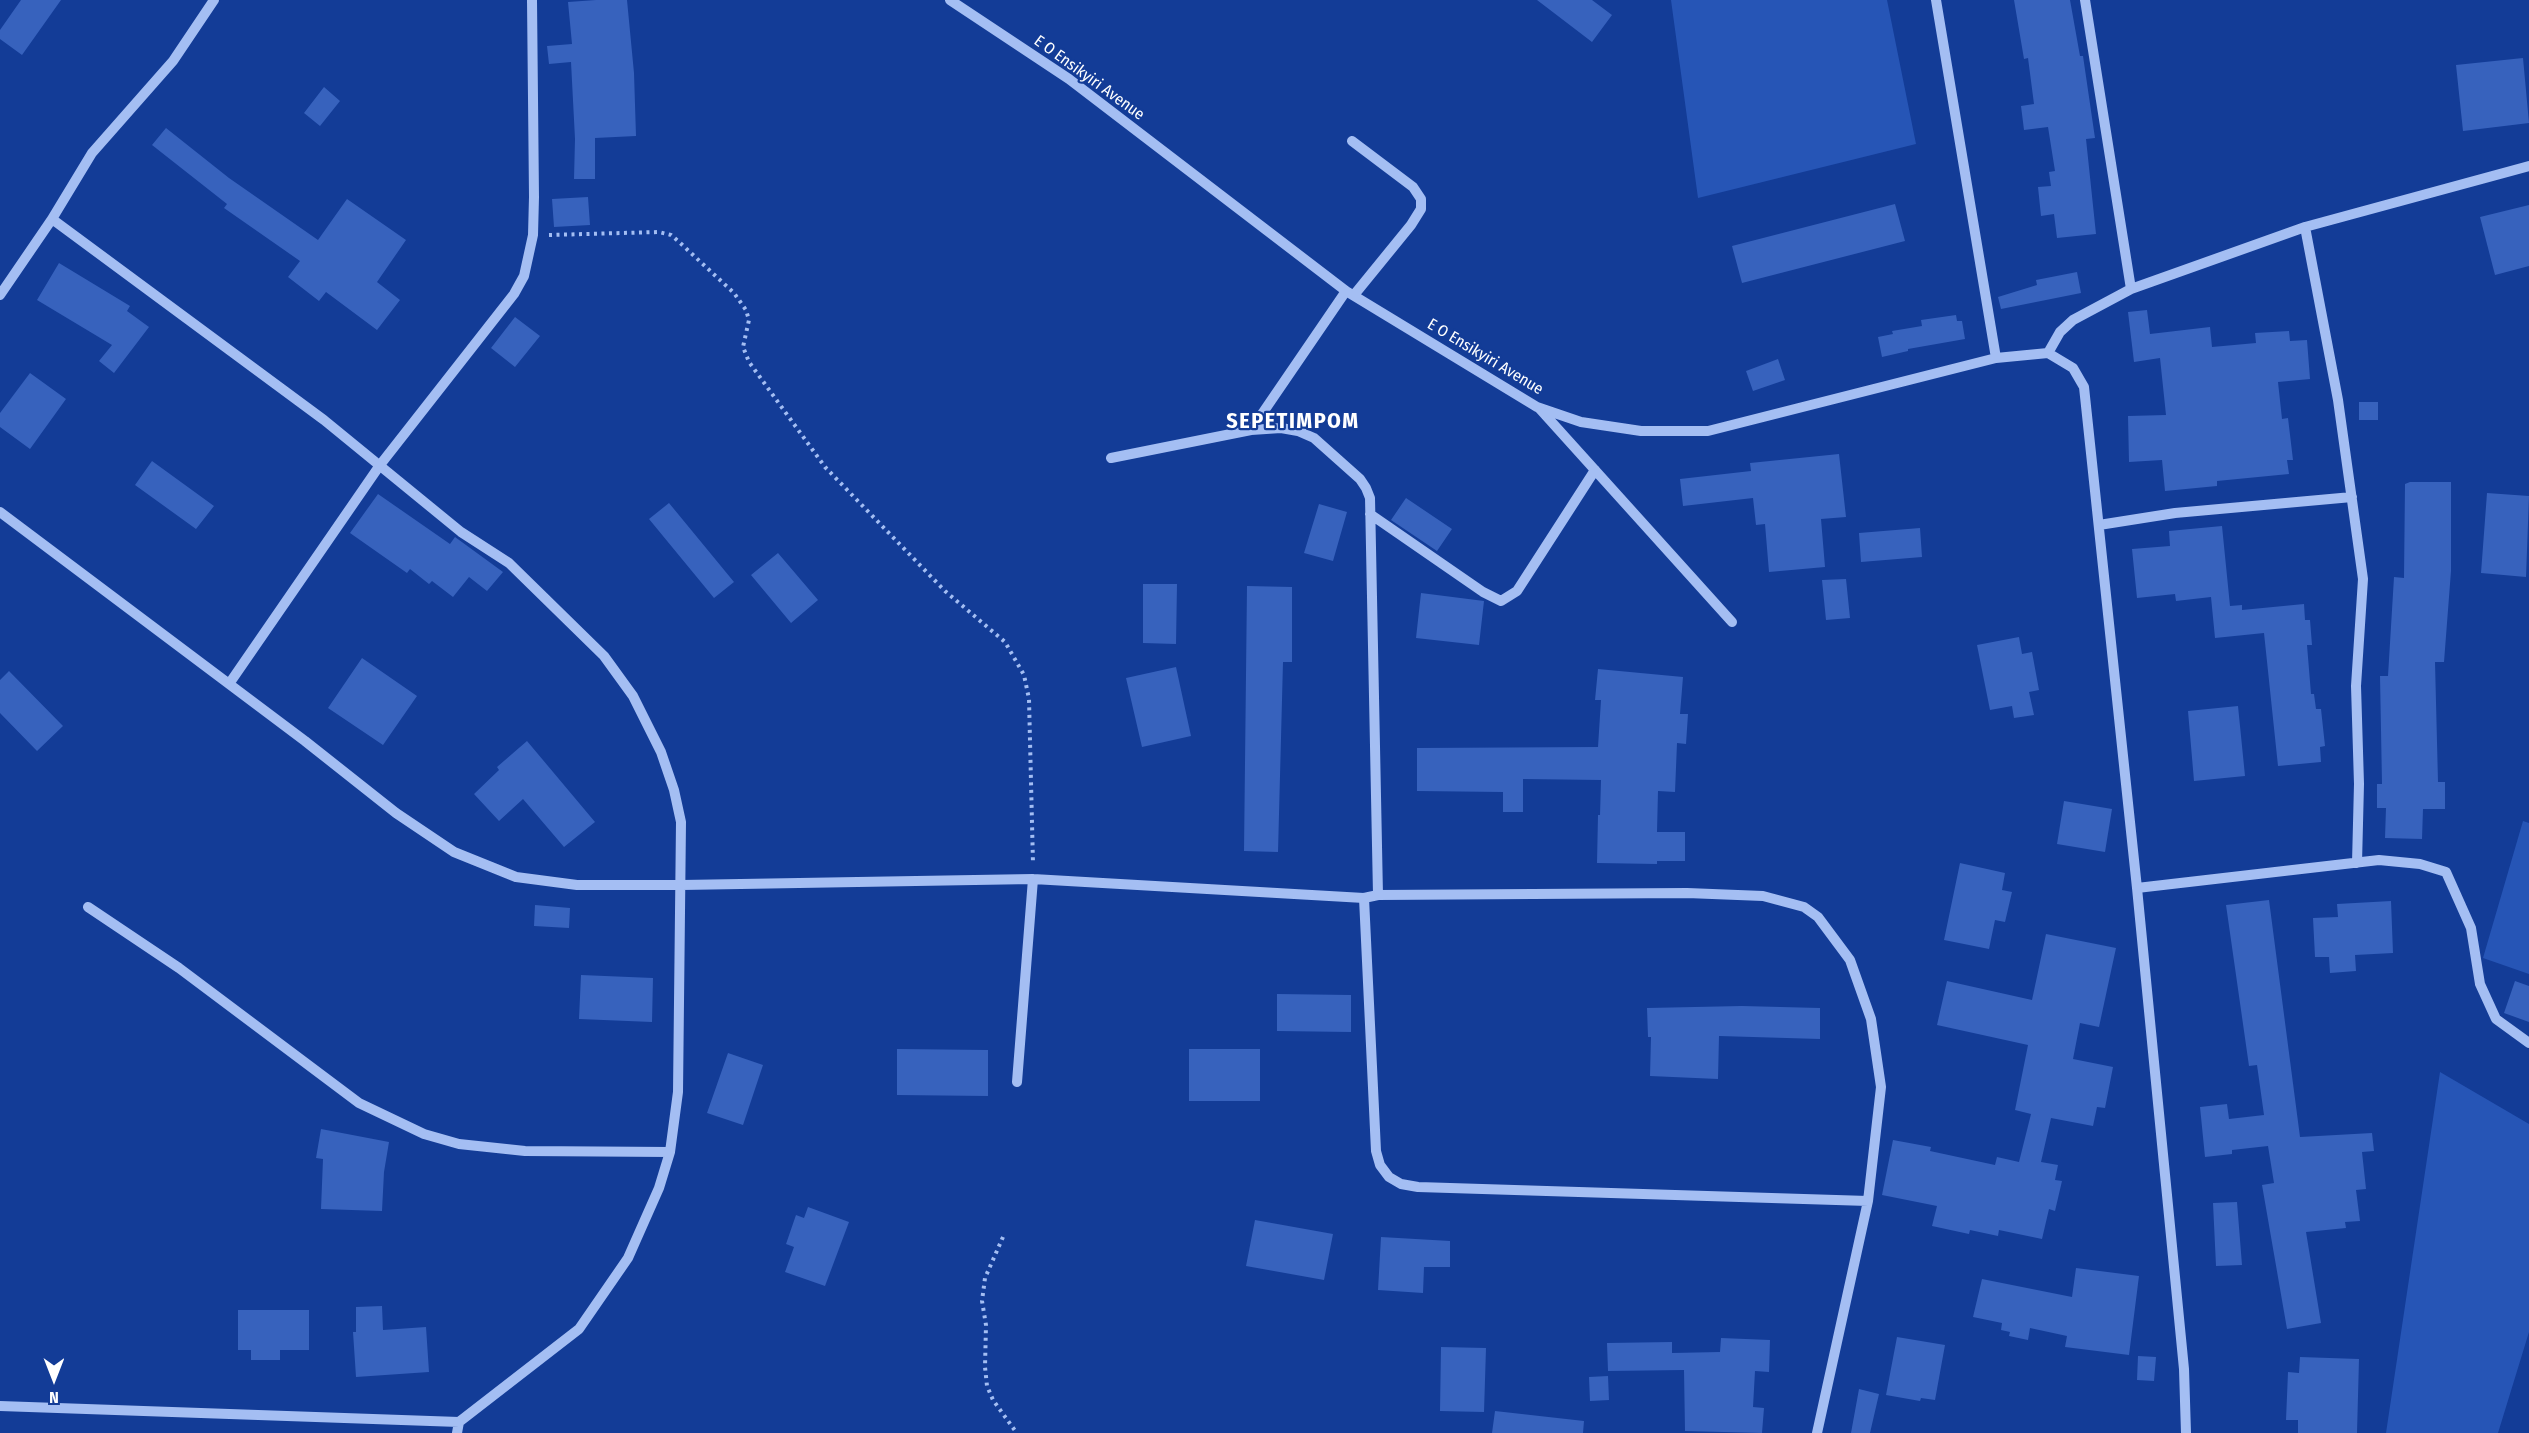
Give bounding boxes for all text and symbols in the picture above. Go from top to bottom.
street label: E O Ensikyiri Avenue [1030,32,1148,124]
street label: E O Ensikyiri Avenue [1424,315,1546,399]
district label: SEPETIMPOM [1226,409,1360,435]
north arrow [24,1349,84,1409]
text: N [49,1388,59,1407]

